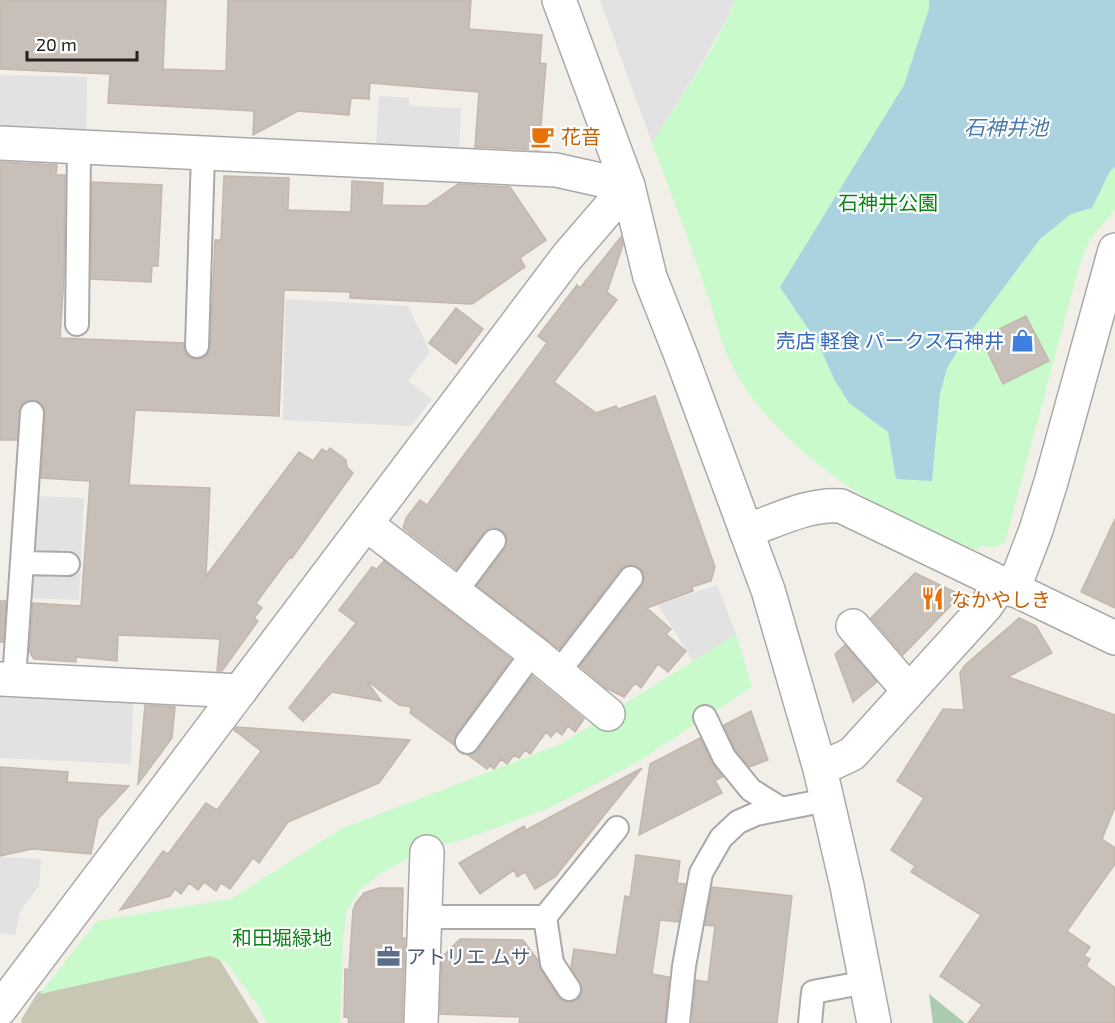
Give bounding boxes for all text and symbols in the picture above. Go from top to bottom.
scale bar [27,24,136,62]
text: 20 m [36,33,77,55]
water label: 石神井池 [964,114,1050,139]
cafe icon: 花音 [530,123,556,149]
place label: 花音 [561,124,601,148]
park label: 石神井公園 [838,190,938,214]
shop icon: 売店 軽食 パークス石神井 [1009,327,1035,353]
place label: 売店 軽食 パークス石神井 [776,328,1004,352]
restaurant icon: なかやしき [920,586,946,612]
place label: なかやしき [951,587,1051,611]
park label: 和田堀緑地 [232,925,332,949]
office icon: アトリエ ムサ [375,943,401,969]
place label: アトリエ ムサ [406,944,530,968]

